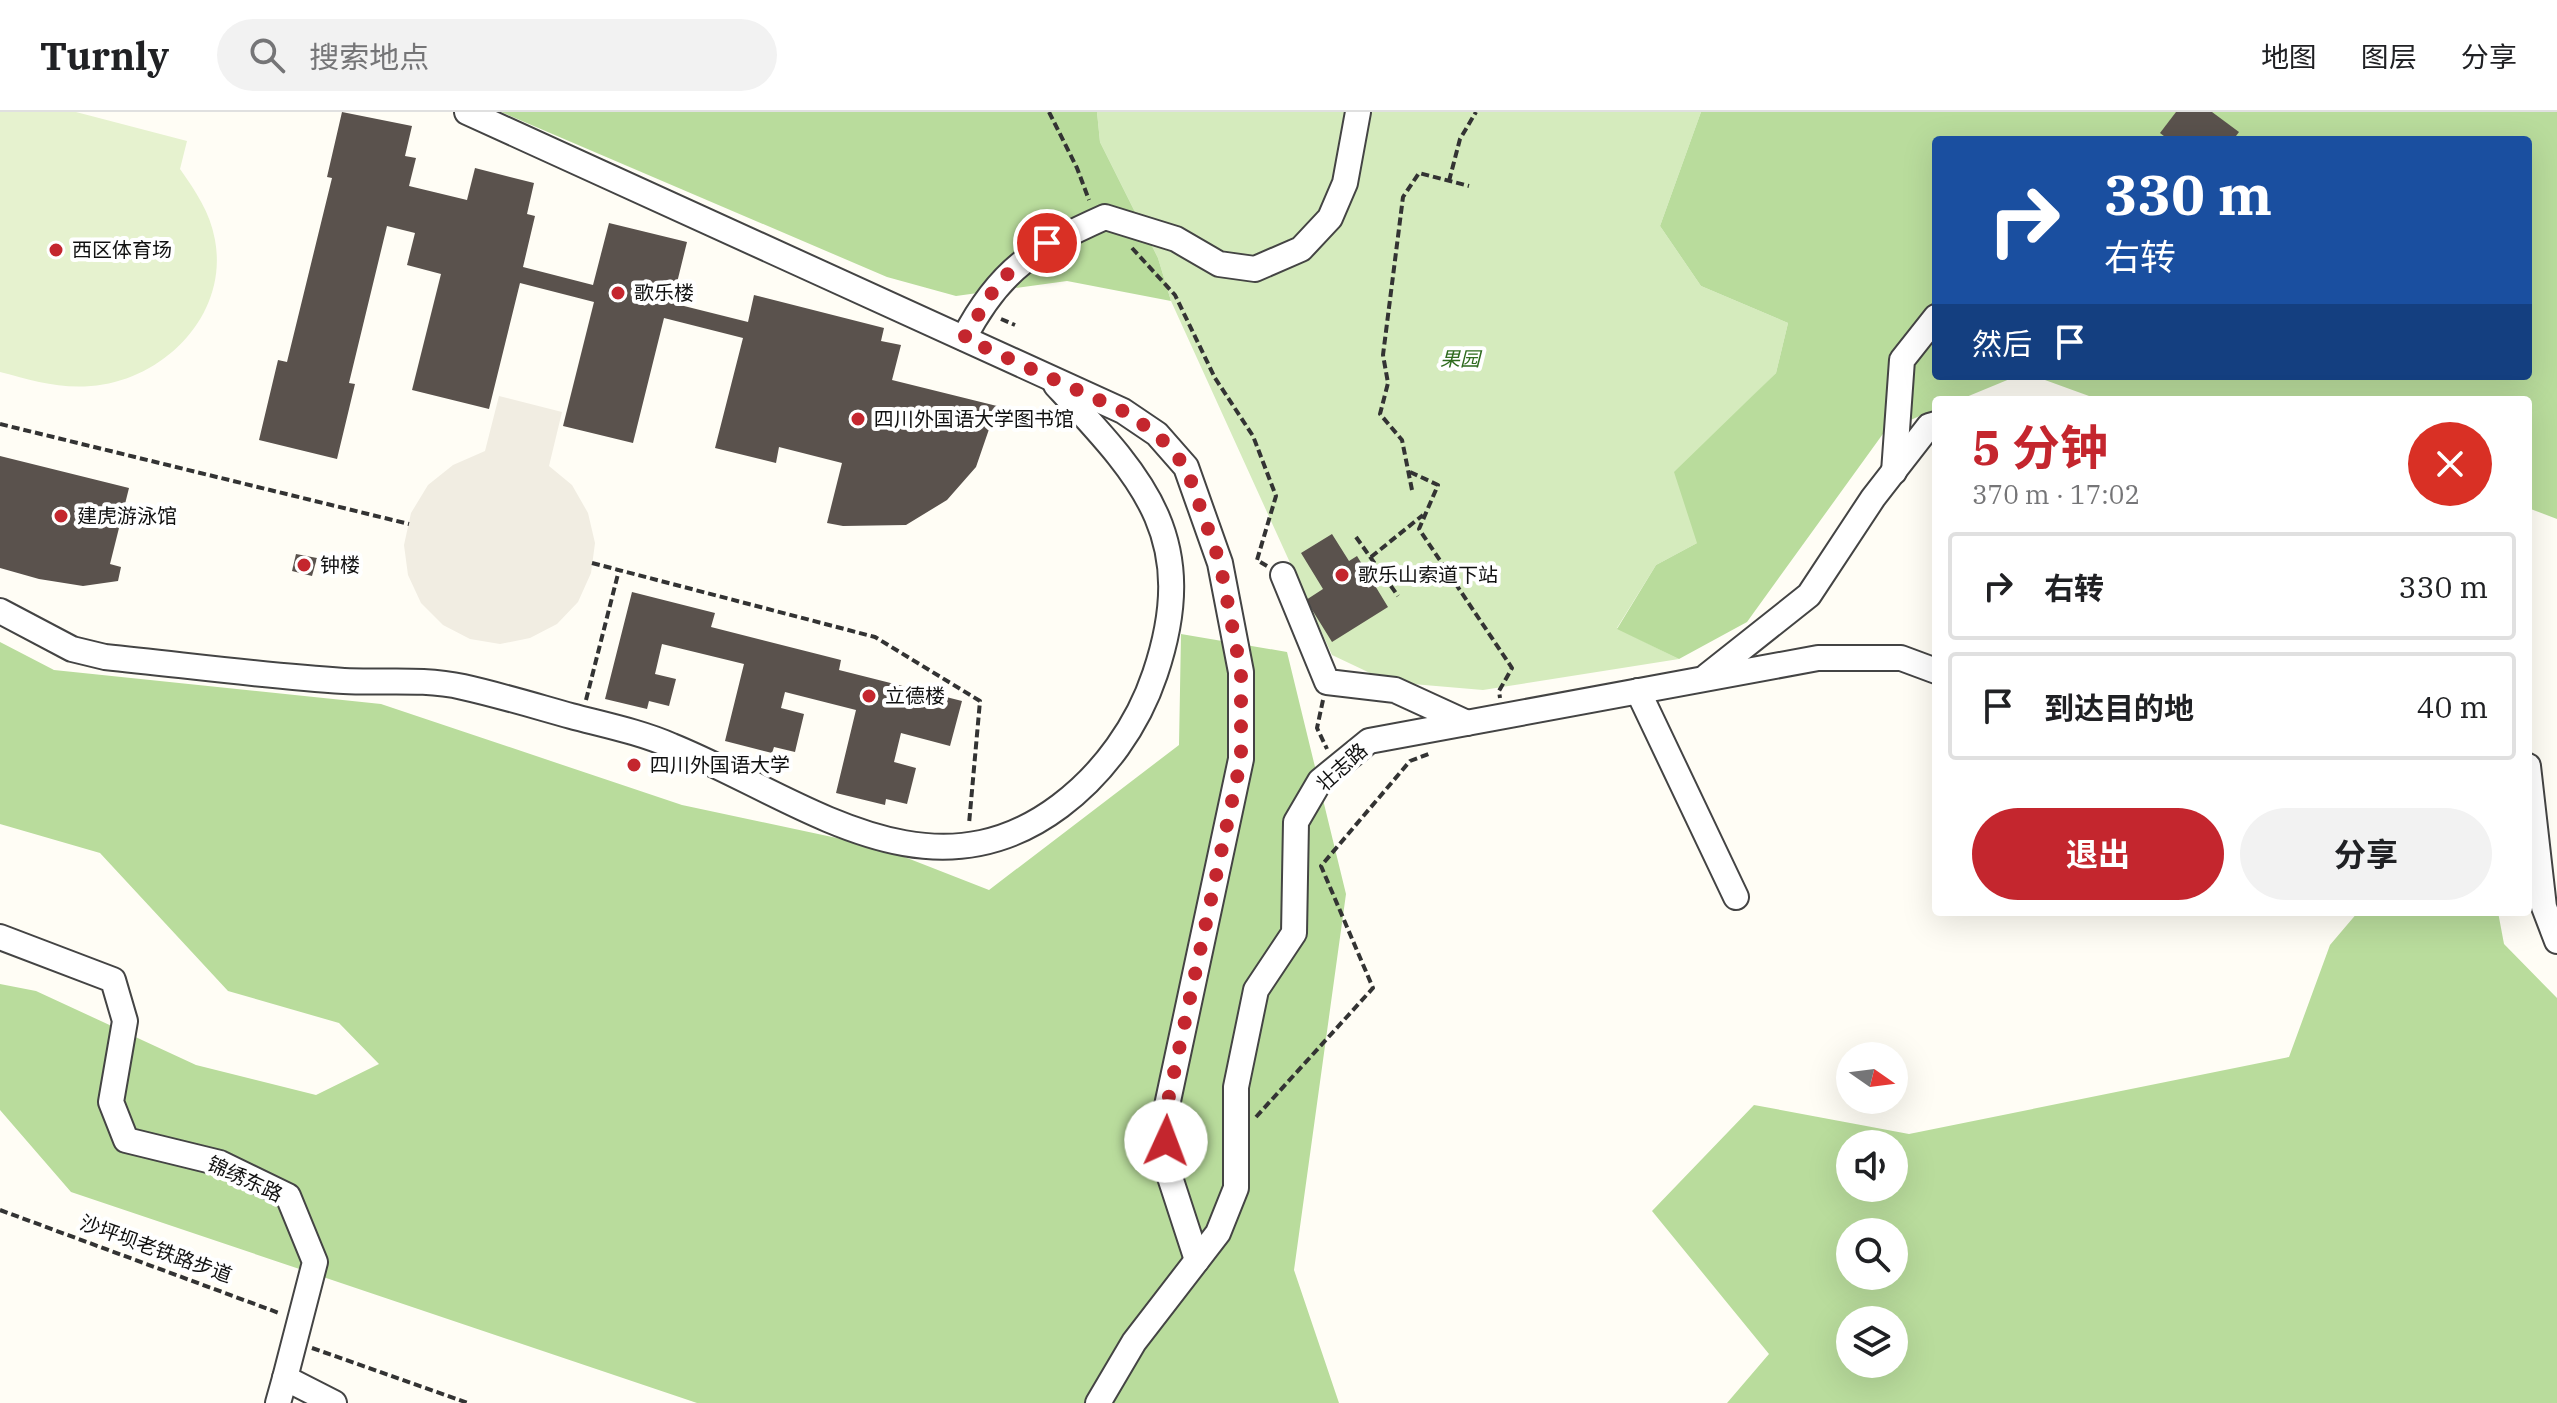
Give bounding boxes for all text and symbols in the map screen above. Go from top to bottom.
search box [217,19,777,91]
text: Turnly [40,31,169,80]
icon: search [245,33,289,77]
text: 搜索地点 [309,37,429,76]
text: 地图 [2261,38,2317,75]
text: 图层 [2361,38,2417,75]
text: 分享 [2461,38,2517,75]
text: 330 m [2104,158,2272,230]
icon: right [1972,168,2076,272]
pin [1013,209,1081,277]
icon: arrive [1025,221,1069,265]
text: 右转 [2104,233,2176,280]
place label: 西区体育场 [72,236,172,263]
marker: 西区体育场 [47,241,65,259]
place label: 歌乐楼 [634,279,694,306]
marker: 歌乐楼 [609,284,627,302]
icon: arrive [2048,320,2092,364]
text: 然后 [1972,324,2032,363]
park label: 果园 [1440,345,1483,372]
place label: 四川外国语大学图书馆 [874,405,1074,432]
marker: 四川外国语大学图书馆 [849,410,867,428]
text: 5 分钟 [1972,416,2108,478]
button: close [2408,422,2492,506]
text: 370 m · 17:02 [1972,477,2140,511]
place label: 建虎游泳馆 [77,502,177,529]
marker: 建虎游泳馆 [52,507,70,525]
place label: 钟楼 [320,551,360,578]
marker: 钟楼 [295,556,313,574]
place label: 歌乐山索道下站 [1358,561,1498,588]
icon: right [1976,564,2020,608]
marker: 歌乐山索道下站 [1333,566,1351,584]
text: 330 m [2398,567,2488,606]
text: 右转 [2044,568,2104,607]
place label: 立德楼 [885,682,945,709]
icon: arrive [1976,684,2020,728]
marker: 立德楼 [860,687,878,705]
text: 40 m [2416,687,2488,726]
text: 到达目的地 [2044,688,2194,727]
street label: 壮志路 [1310,737,1373,797]
place label: 四川外国语大学 [650,751,790,778]
marker: 四川外国语大学 [625,756,643,774]
button: 退出 [1972,808,2224,900]
button: 分享 [2240,808,2492,900]
north arrow [1836,1042,1908,1114]
map controls [1836,1042,1908,1378]
position arrow [1124,1099,1208,1183]
button: sound [1836,1130,1908,1202]
street label: 锦绣东路 [203,1149,287,1208]
street label: 沙坪坝老铁路步道 [76,1208,236,1289]
button: search [1836,1218,1908,1290]
button: layers [1836,1306,1908,1378]

